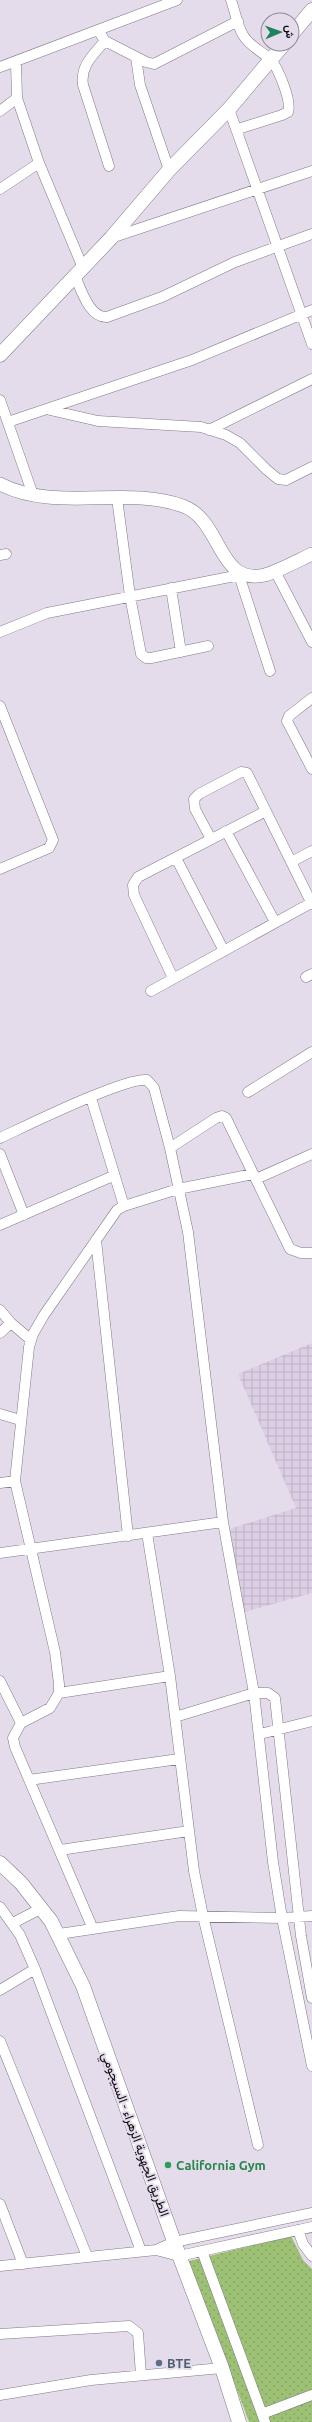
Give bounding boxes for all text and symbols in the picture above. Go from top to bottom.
north arrow [260,12,300,52]
text: ش [283,25,296,39]
street label: الطريق الجهوية الزهراء - السيجومي [96,2050,172,2219]
place label: California Gym [176,2158,266,2172]
marker: California Gym [163,2160,173,2170]
place label: BTE [167,2356,191,2370]
marker: BTE [154,2358,164,2368]

